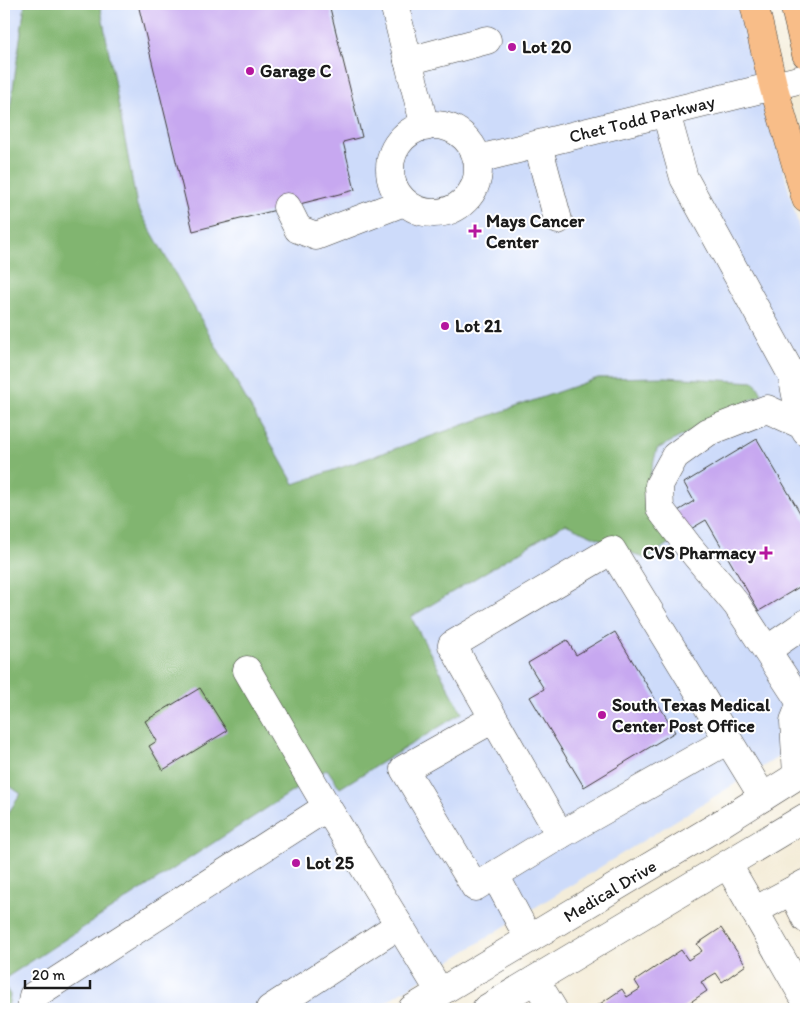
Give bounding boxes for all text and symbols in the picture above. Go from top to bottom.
place label: Lot 20 [522,36,572,58]
marker: Lot 20 [506,41,518,53]
place label: Garage C [260,60,332,82]
marker: Garage C [244,65,256,77]
street label: Chet Todd Parkway [567,90,718,148]
place label: Mays Cancer Center [486,210,586,253]
marker: Mays Cancer Center [468,224,482,238]
place label: Lot 21 [455,315,503,337]
marker: Lot 21 [439,320,451,332]
place label: CVS Pharmacy [643,542,757,564]
marker: CVS Pharmacy [760,547,772,559]
place label: South Texas Medical Center Post Office [612,694,771,737]
marker: South Texas Medical Center Post Office [596,709,608,721]
place label: Lot 25 [306,852,355,874]
street label: Medical Drive [560,855,660,927]
marker: Lot 25 [290,857,302,869]
scale bar [25,958,90,990]
text: 20 m [32,966,66,984]

